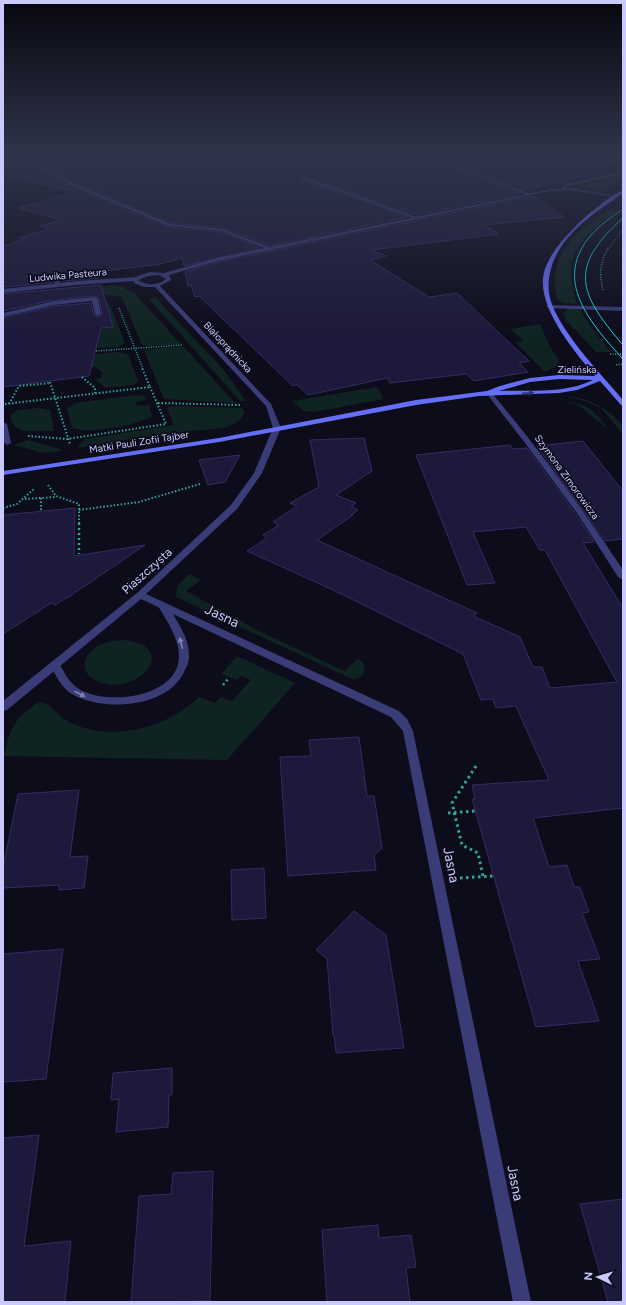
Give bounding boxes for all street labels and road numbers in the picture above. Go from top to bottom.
street label: Ludwika Pasteura [29,265,107,285]
street label: Białoprądnicka [201,319,255,375]
street label: Zielińska [558,363,596,376]
street label: Matki Pauli Zofii Tajber [88,428,190,456]
street label: Szymona Zimorowicza [532,432,602,522]
street label: Piaszczysta [119,545,175,597]
street label: Jasna [202,601,242,631]
street label: Jasna [439,846,463,884]
street label: Jasna [503,1164,527,1202]

